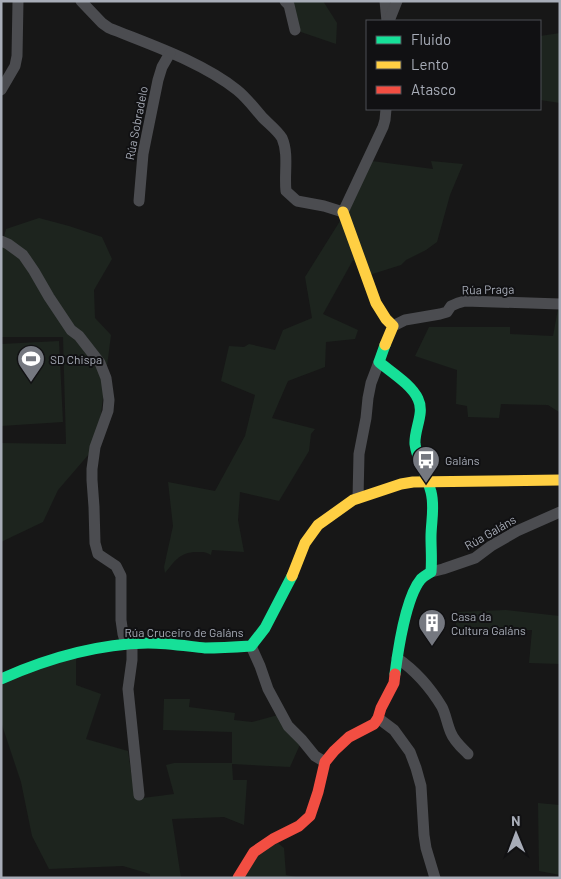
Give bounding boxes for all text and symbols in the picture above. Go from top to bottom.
legend [366,20,541,110]
text: Fluido [411,30,451,48]
text: Lento [411,55,449,73]
text: Atasco [411,80,456,98]
street label: Rúa Sobradelo [122,85,150,161]
street label: Rúa Praga [462,282,514,296]
sports icon: SD Chispa [16,344,46,383]
place label: SD Chispa [50,352,102,366]
bus stop icon: Galáns [411,445,441,484]
place label: Galáns [445,453,480,467]
street label: Rúa Galáns [462,512,518,552]
building icon: Casa da Cultura Galáns [417,608,447,647]
place label: Casa da Cultura Galáns [451,609,526,637]
street label: Rúa Cruceiro de Galáns [124,625,244,639]
north arrow [491,809,541,859]
text: N [511,812,521,829]

